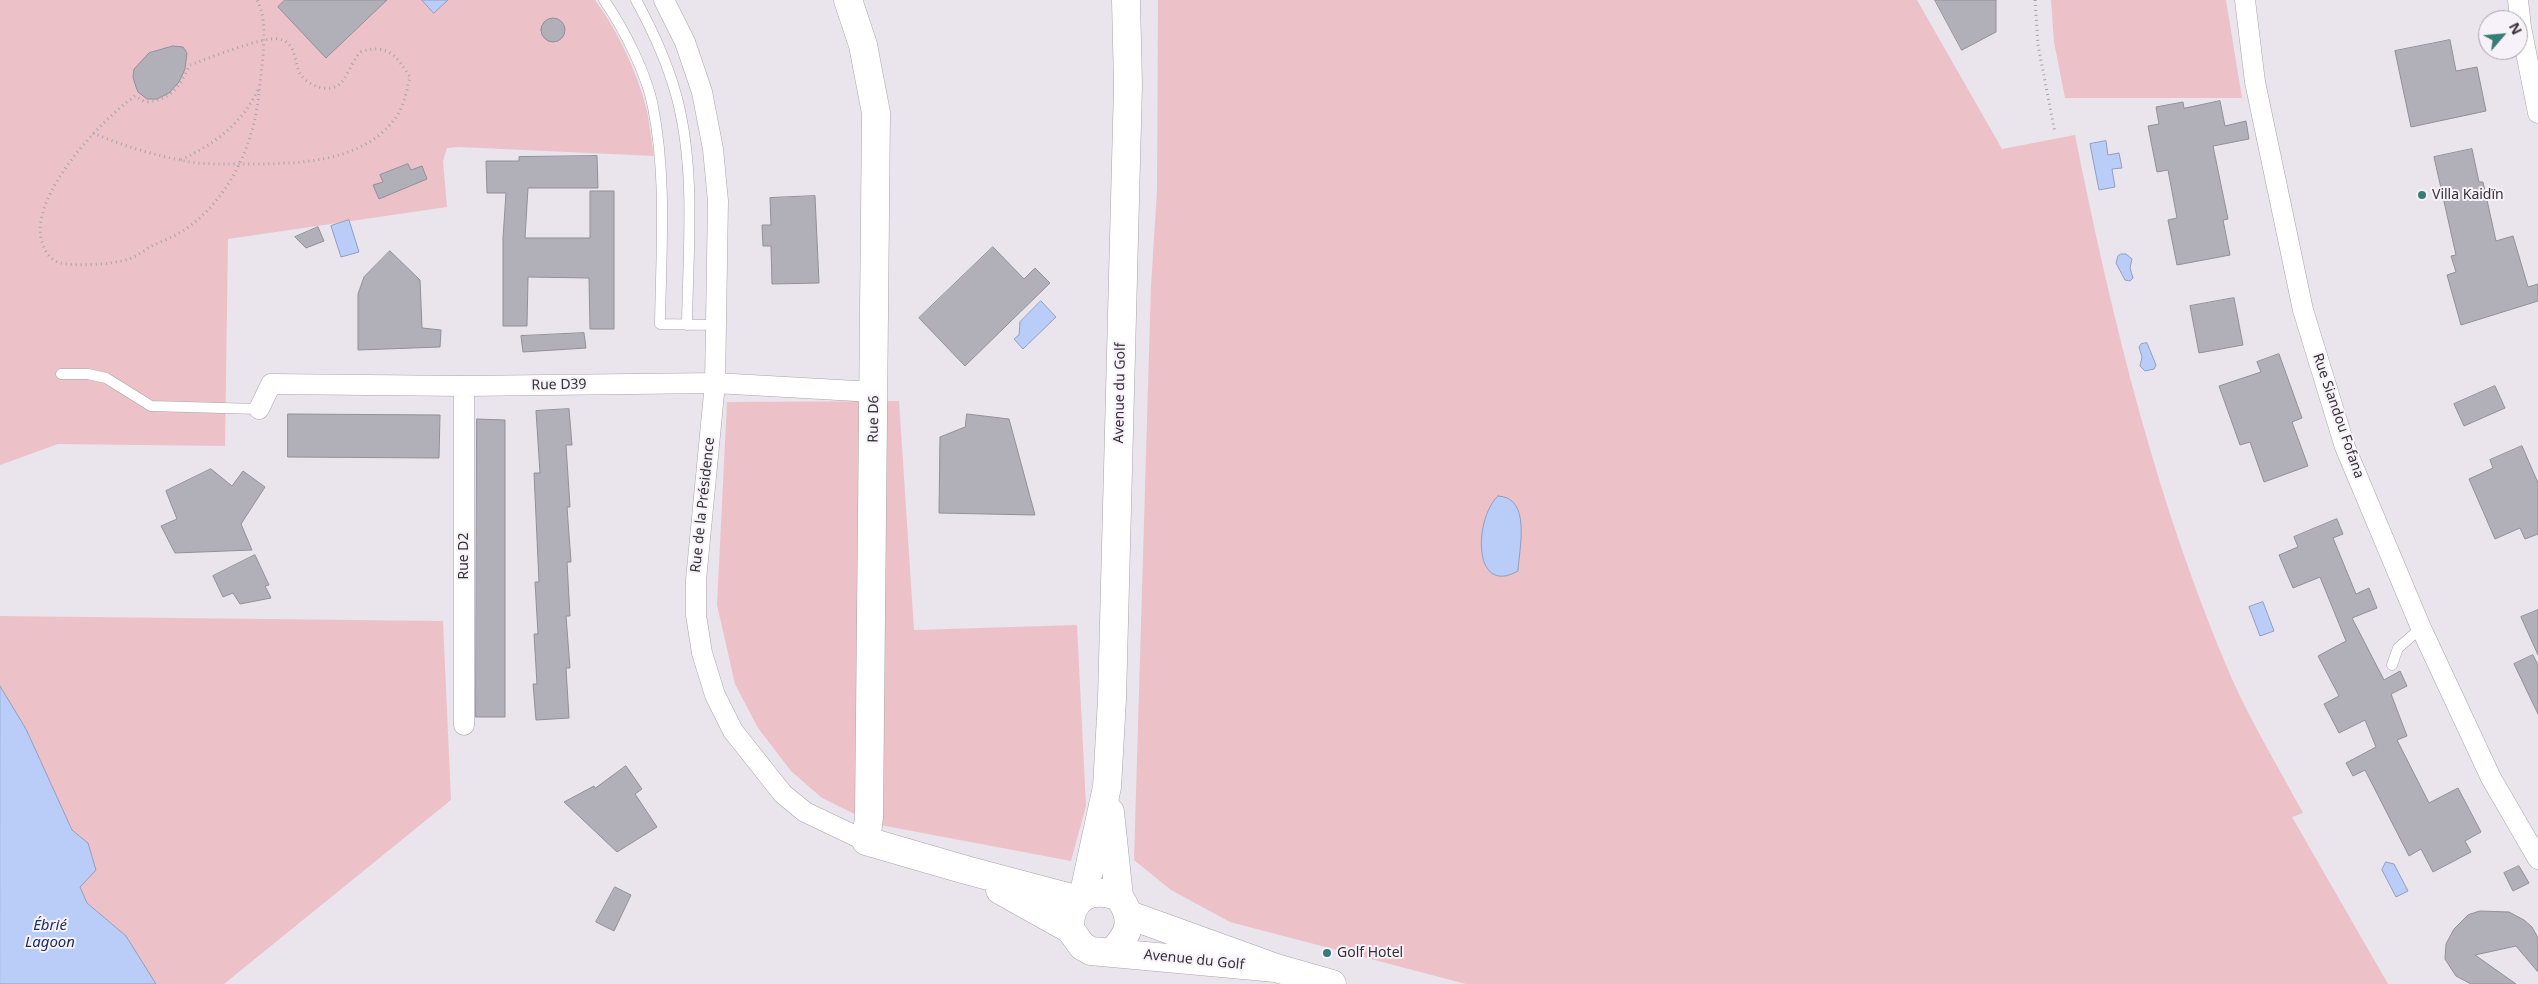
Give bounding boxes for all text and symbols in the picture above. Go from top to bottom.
north arrow [2478,10,2528,60]
text: N [2505,19,2527,38]
place label: Villa Kaidïn [2432,187,2504,203]
marker: Villa Kaidïn [2416,189,2428,201]
street label: Avenue du Golf [1111,342,1129,444]
street label: Rue Siandou Fofana [2309,351,2367,481]
street label: Rue D39 [531,376,587,394]
street label: Rue D6 [865,395,883,443]
street label: Rue de la Présidence [688,436,718,574]
street label: Rue D2 [456,532,472,580]
water label: Ébrié Lagoon [25,917,75,952]
place label: Golf Hotel [1337,945,1403,961]
street label: Avenue du Golf [1143,946,1245,974]
marker: Golf Hotel [1321,947,1333,959]

